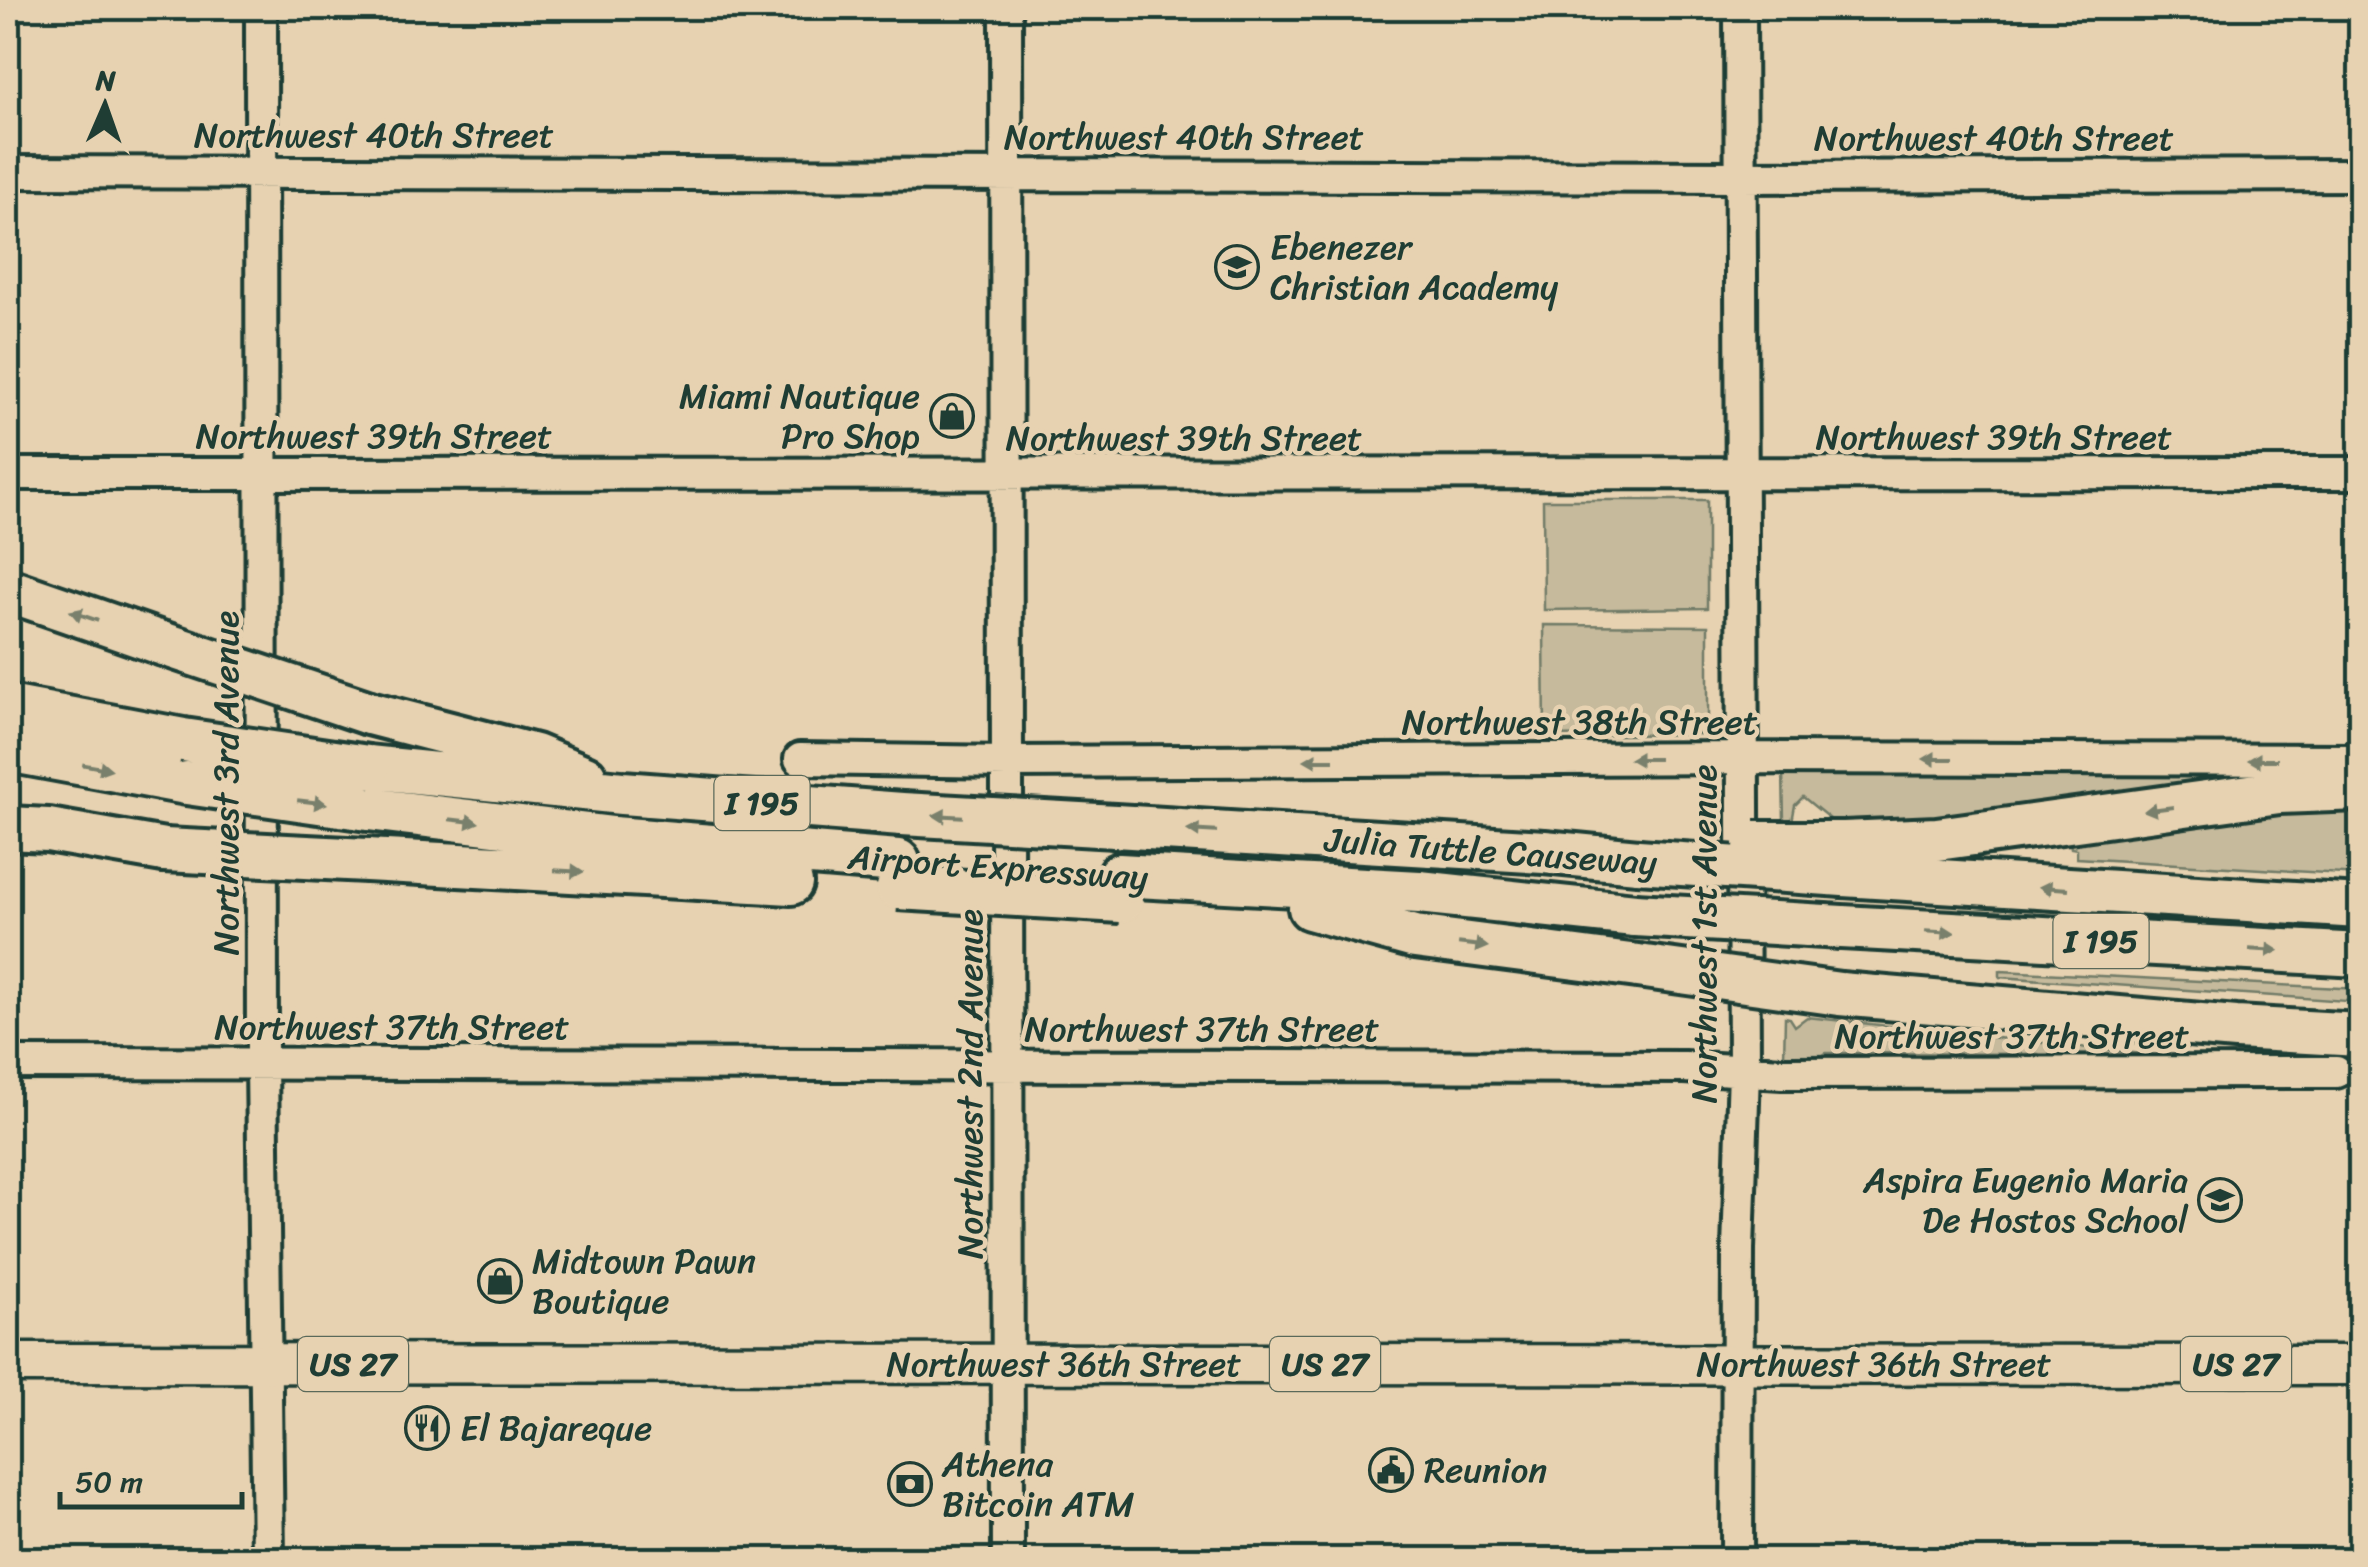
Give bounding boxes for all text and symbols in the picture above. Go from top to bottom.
north arrow [55,55,155,155]
text: N [94,56,117,105]
street label: Northwest 40th Street [194,104,554,166]
street label: Northwest 40th Street [1004,106,1364,168]
street label: Northwest 40th Street [1814,107,2174,169]
place label: Ebenezer Christian Academy [1270,216,1558,318]
school or university icon: Ebenezer Christian Academy [1214,244,1260,290]
place label: Miami Nautique Pro Shop [679,365,920,467]
shop icon: Miami Nautique Pro Shop [929,393,975,439]
street label: Northwest 39th Street [196,405,552,467]
street label: Northwest 39th Street [1816,406,2172,468]
street label: Northwest 39th Street [1006,407,1362,469]
one-way arrow [69,608,99,623]
street label: Northwest 3rd Avenue [195,611,257,955]
street label: Northwest 38th Street [1402,691,1758,753]
one-way arrow [1627,751,1659,767]
one-way arrow [1922,751,1954,767]
one-way arrow [1302,752,1334,768]
one-way arrow [2247,752,2279,768]
one-way arrow [82,760,113,775]
street label: Northwest 1st Avenue [1673,765,1735,1103]
road number: I 195 [714,776,810,830]
one-way arrow [296,794,328,810]
one-way arrow [2143,801,2175,817]
one-way arrow [932,808,964,824]
street label: Julia Tuttle Causeway [1322,808,1660,894]
one-way arrow [449,813,481,829]
one-way arrow [1186,823,1218,839]
street label: Airport Expressway [845,826,1151,908]
one-way arrow [554,863,586,879]
one-way arrow [2037,880,2069,896]
street label: Northwest 2nd Avenue [939,909,1001,1259]
road number: I 195 [2054,914,2148,968]
one-way arrow [1924,924,1956,940]
one-way arrow [1457,937,1489,953]
one-way arrow [2249,942,2281,958]
street label: Northwest 37th Street [214,996,570,1058]
street label: Northwest 37th Street [1024,998,1380,1060]
street label: Northwest 37th Street [1834,1005,2190,1067]
place label: Aspira Eugenio Maria De Hostos School [1862,1149,2189,1251]
school or university icon: Aspira Eugenio Maria De Hostos School [2197,1177,2243,1223]
place label: Midtown Pawn Boutique [532,1230,756,1332]
shop icon: Midtown Pawn Boutique [477,1258,523,1304]
street label: Northwest 36th Street [886,1333,1242,1395]
street label: Northwest 36th Street [1696,1333,2052,1395]
road number: US 27 [298,1337,408,1391]
road number: US 27 [1270,1337,1380,1391]
road number: US 27 [2181,1337,2291,1391]
place label: El Bajareque [460,1397,652,1459]
restaurant icon: El Bajareque [404,1405,450,1451]
place label: Athena Bitcoin ATM [941,1433,1134,1535]
place label: Reunion [1424,1439,1547,1501]
scale bar [60,1447,242,1509]
public building icon: Reunion [1368,1447,1414,1493]
text: 50 m [75,1455,143,1509]
bank icon: Athena Bitcoin ATM [887,1461,933,1507]

